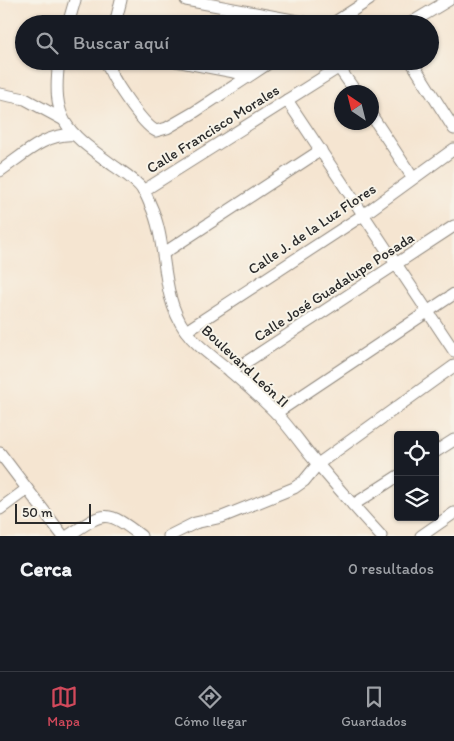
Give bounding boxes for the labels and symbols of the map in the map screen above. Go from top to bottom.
street label: Calle Francisco Morales [143,81,283,177]
north arrow [334,85,379,130]
street label: Calle J. de la Luz Flores [245,179,379,278]
street label: Calle José Guadalupe Posada [251,228,418,346]
street label: Boulevard León II [198,321,292,411]
scale bar [15,501,91,524]

